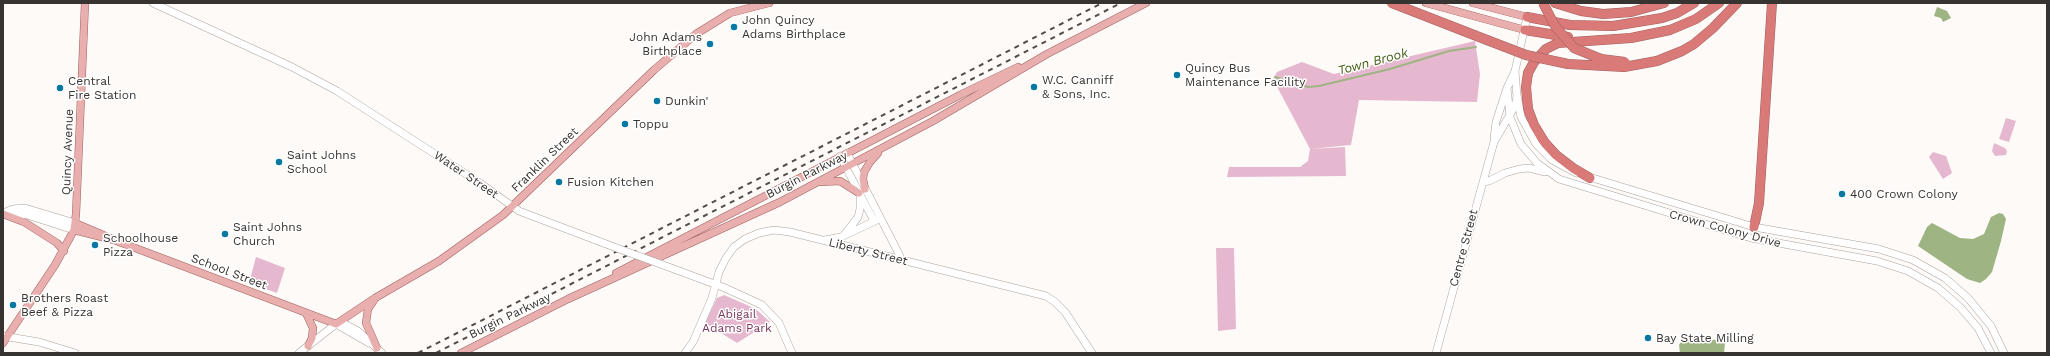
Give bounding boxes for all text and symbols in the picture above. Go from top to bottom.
place label: John Quincy Adams Birthplace [742,13,846,41]
marker: John Quincy Adams Birthplace [729,22,739,32]
place label: John Adams Birthplace [629,30,702,58]
marker: John Adams Birthplace [705,39,715,49]
water label: Town Brook [1336,45,1410,79]
place label: Quincy Bus Maintenance Facility [1185,61,1305,89]
marker: Quincy Bus Maintenance Facility [1172,70,1182,80]
place label: W.C. Canniff & Sons, Inc. [1042,73,1113,101]
place label: Central Fire Station [68,74,136,102]
marker: W.C. Canniff & Sons, Inc. [1029,82,1039,92]
marker: Central Fire Station [55,83,65,93]
place label: Dunkin' [665,94,708,108]
marker: Dunkin' [652,96,662,106]
street label: Quincy Avenue [59,109,77,195]
place label: Toppu [633,117,669,131]
marker: Toppu [620,119,630,129]
street label: Franklin Street [509,125,581,195]
place label: Saint Johns School [287,148,356,176]
street label: Water Street [431,148,501,202]
street label: Burgin Parkway [764,148,850,202]
marker: Saint Johns School [274,157,284,167]
place label: Fusion Kitchen [567,175,654,189]
marker: Fusion Kitchen [554,177,564,187]
place label: 400 Crown Colony [1850,187,1958,201]
marker: 400 Crown Colony [1837,189,1847,199]
street label: Crown Colony Drive [1668,207,1782,251]
street label: Centre Street [1447,208,1481,288]
place label: Saint Johns Church [233,220,302,248]
marker: Saint Johns Church [220,229,230,239]
place label: Schoolhouse Pizza [103,231,178,259]
street label: Liberty Street [827,235,909,269]
marker: Schoolhouse Pizza [90,240,100,250]
street label: School Street [189,251,269,293]
street label: Burgin Parkway [467,290,553,342]
place label: Brothers Roast Beef & Pizza [21,291,108,319]
marker: Brothers Roast Beef & Pizza [8,300,18,310]
park label: Abigail Adams Park [702,307,772,335]
place label: Bay State Milling [1656,331,1754,345]
marker: Bay State Milling [1643,333,1653,343]

